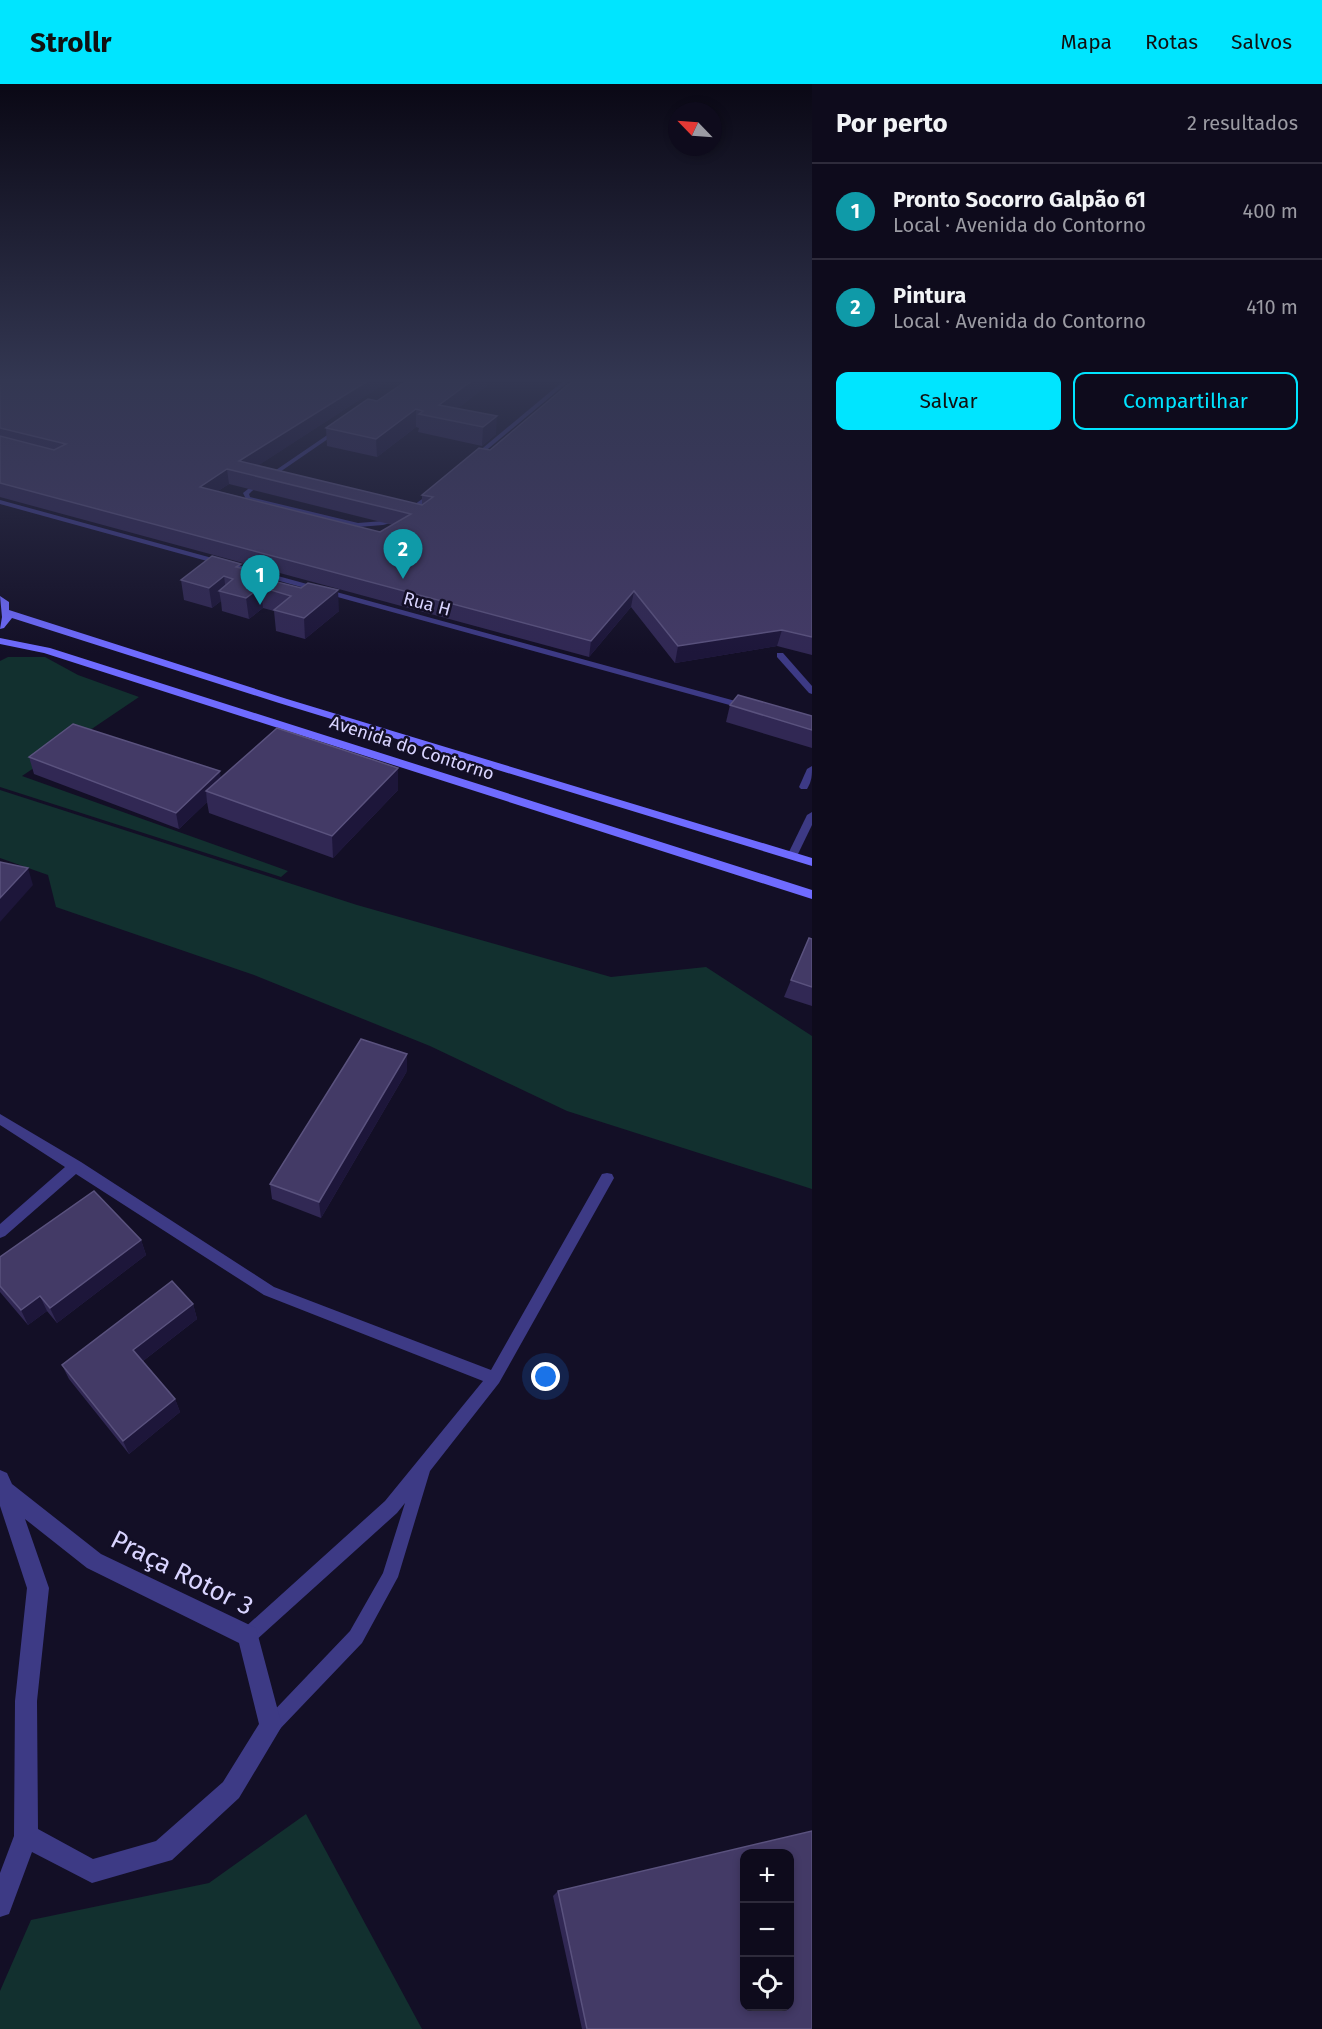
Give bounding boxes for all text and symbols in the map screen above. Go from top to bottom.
text: Strollr [30,26,111,59]
text: Mapa [1061,29,1112,55]
text: Rotas [1145,29,1198,55]
text: Salvos [1231,29,1292,55]
north arrow [668,102,722,156]
text: Por perto [836,108,948,139]
text: 2 resultados [1187,111,1298,135]
text: Pronto Socorro Galpão 61 [893,186,1146,213]
text: 1 [851,199,860,223]
text: 400 m [1243,199,1298,223]
text: Local · Avenida do Contorno [893,213,1146,237]
text: Pintura [893,282,966,309]
text: 2 [850,295,861,319]
text: 410 m [1246,295,1298,319]
text: Local · Avenida do Contorno [893,309,1146,333]
button: Salvar [836,372,1061,430]
button: Compartilhar [1073,372,1298,430]
pin: 2 [384,530,422,579]
pin: 1 [240,556,280,605]
street label: Rua H [401,587,453,621]
street label: Avenida do Contorno [327,711,497,785]
your location [531,1362,560,1391]
street label: Praça Rotor 3 [106,1524,258,1622]
map controls [740,1849,794,2011]
button: + [740,1849,794,1903]
button: − [740,1903,794,1957]
button: locate [740,1957,794,2011]

